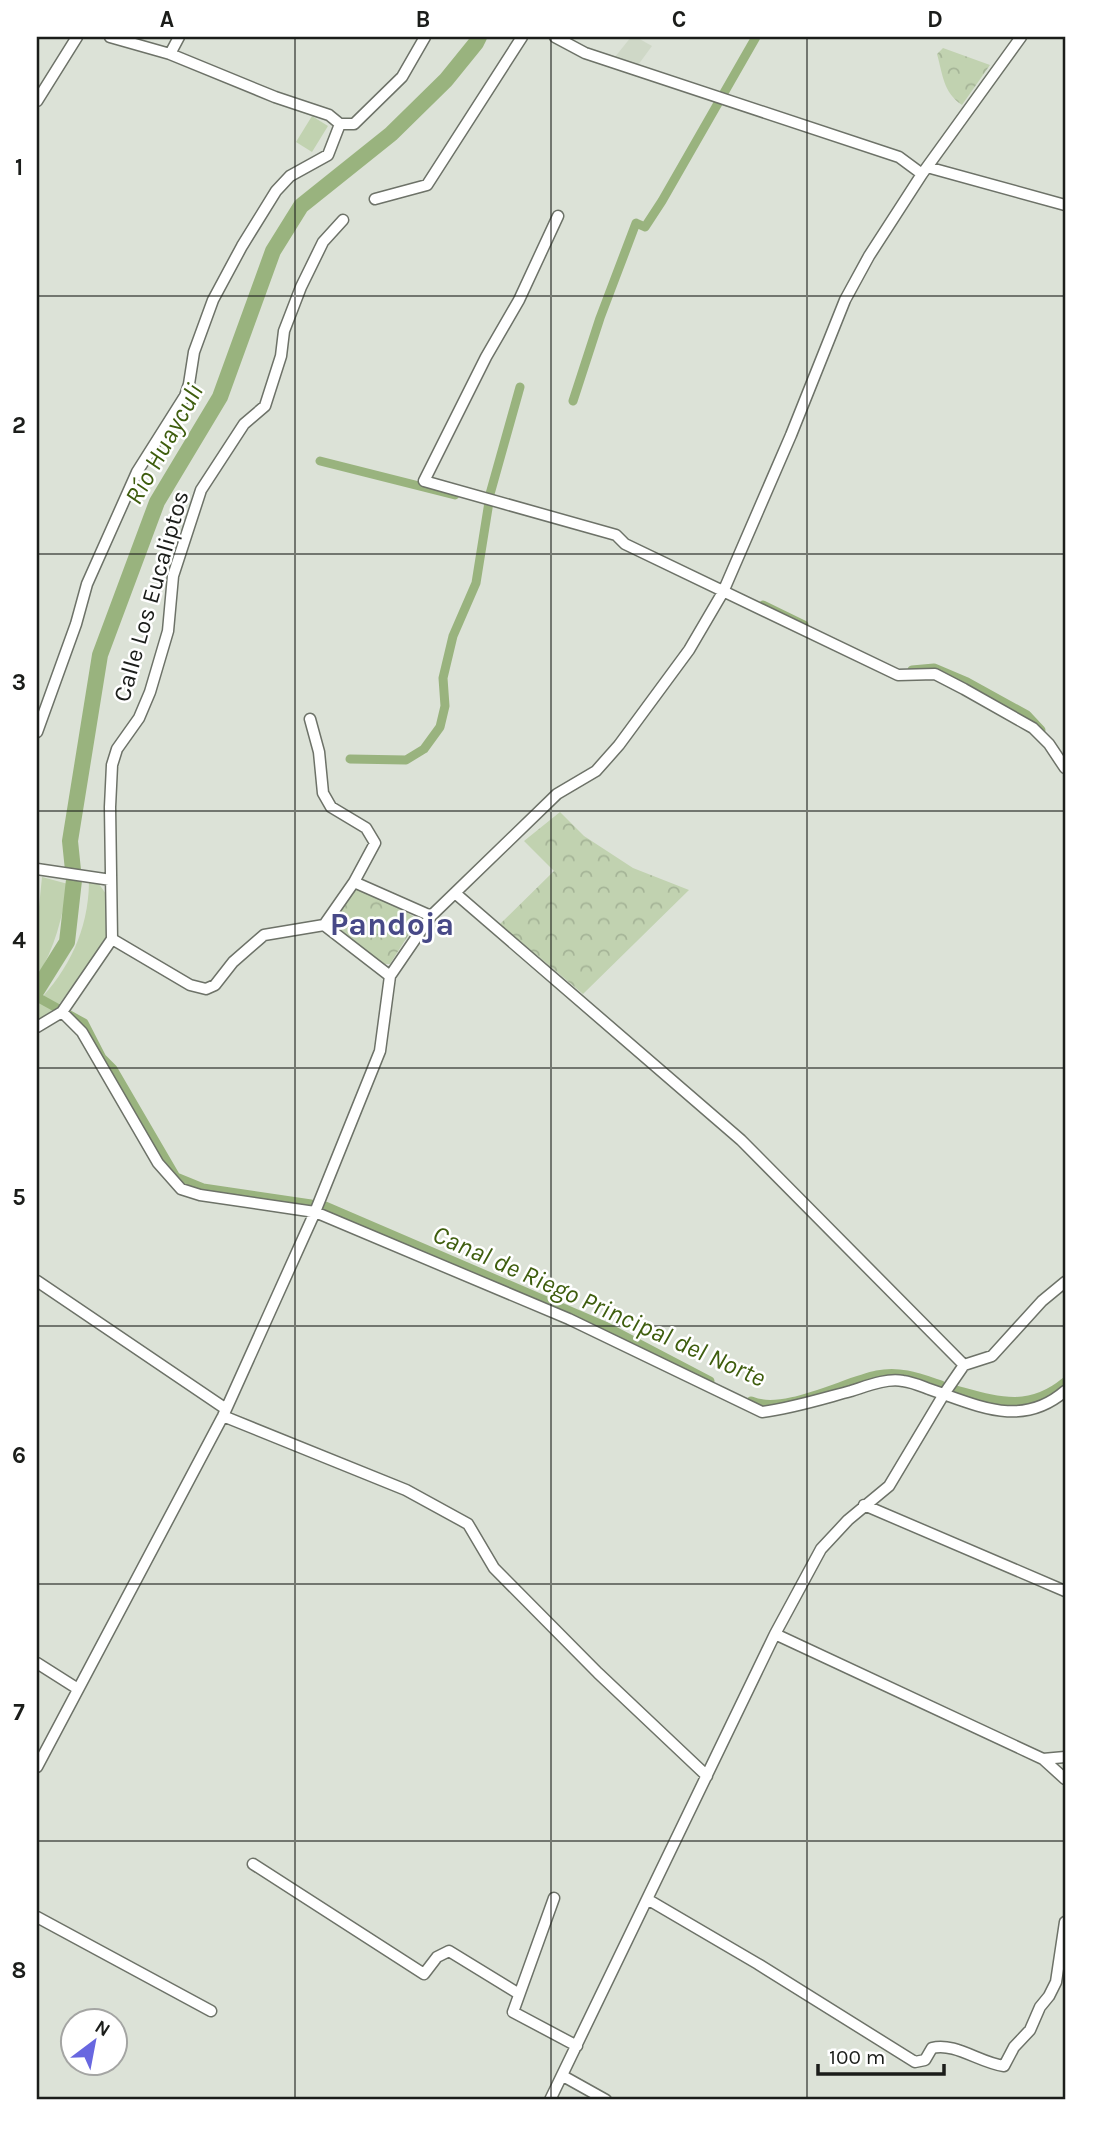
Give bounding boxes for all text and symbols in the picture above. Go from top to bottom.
text: A [160,6,174,33]
text: B [416,6,430,33]
text: C [672,6,686,33]
text: D [927,6,943,33]
text: 1 [15,154,23,181]
water label: Río Huayculi [118,378,210,510]
text: 2 [12,412,26,439]
street label: Calle Los Eucaliptos [107,487,195,705]
text: 3 [12,669,26,696]
district label: Pandoja [330,906,454,943]
text: 4 [12,927,26,954]
text: 5 [12,1184,26,1211]
water label: Canal de Riego Principal del Norte [428,1218,770,1394]
text: 6 [12,1442,26,1469]
text: 7 [13,1699,25,1726]
text: 8 [12,1957,26,1984]
north arrow [60,2008,130,2078]
text: N [91,2015,114,2041]
scale bar [818,2032,944,2076]
text: 100 m [829,2045,886,2069]

